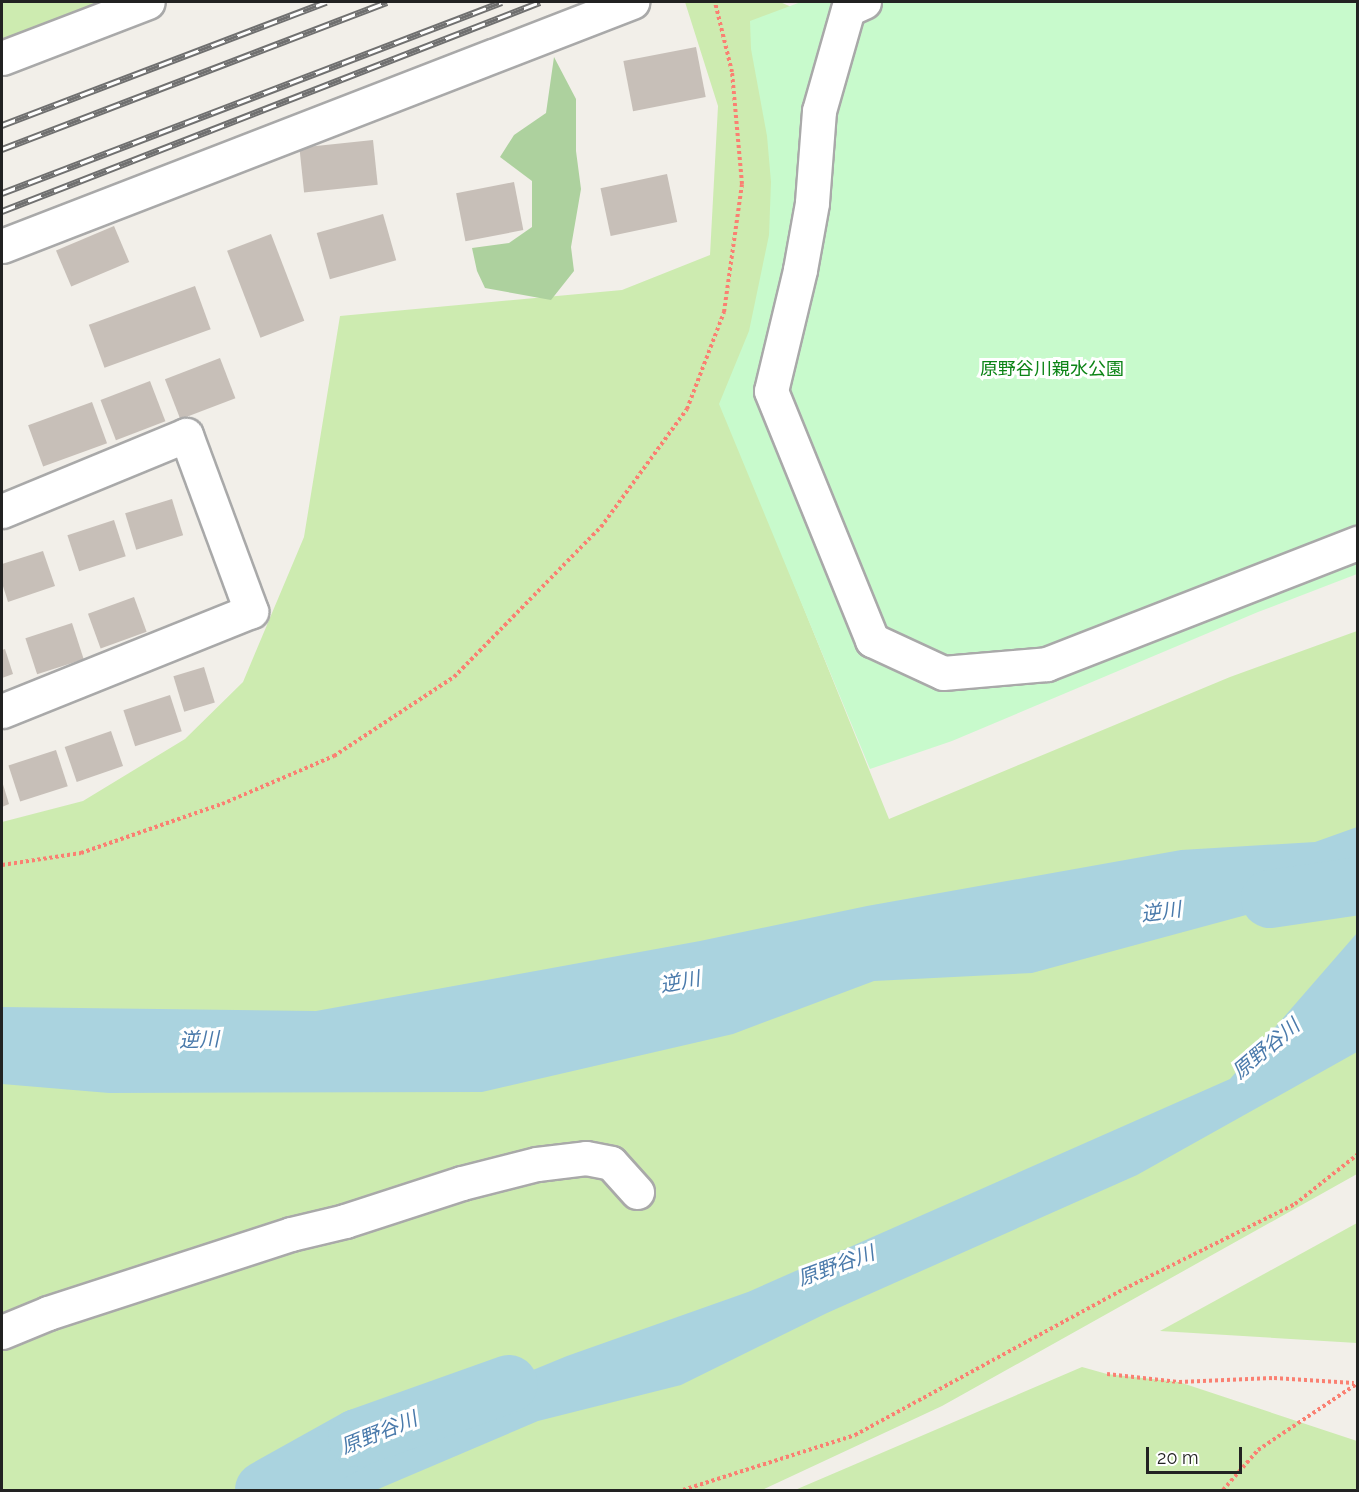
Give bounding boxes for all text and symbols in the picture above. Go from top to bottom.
park label: 原野谷川親水公園 [980,358,1124,380]
water label: 逆川 [1140,897,1182,927]
water label: 逆川 [658,966,702,998]
water label: 原野谷川 [1228,1014,1304,1084]
water label: 逆川 [179,1027,219,1053]
water label: 原野谷川 [794,1241,878,1291]
water label: 原野谷川 [337,1407,421,1459]
scale bar [1149,1435,1245,1473]
text: 20 m [1157,1447,1199,1468]

